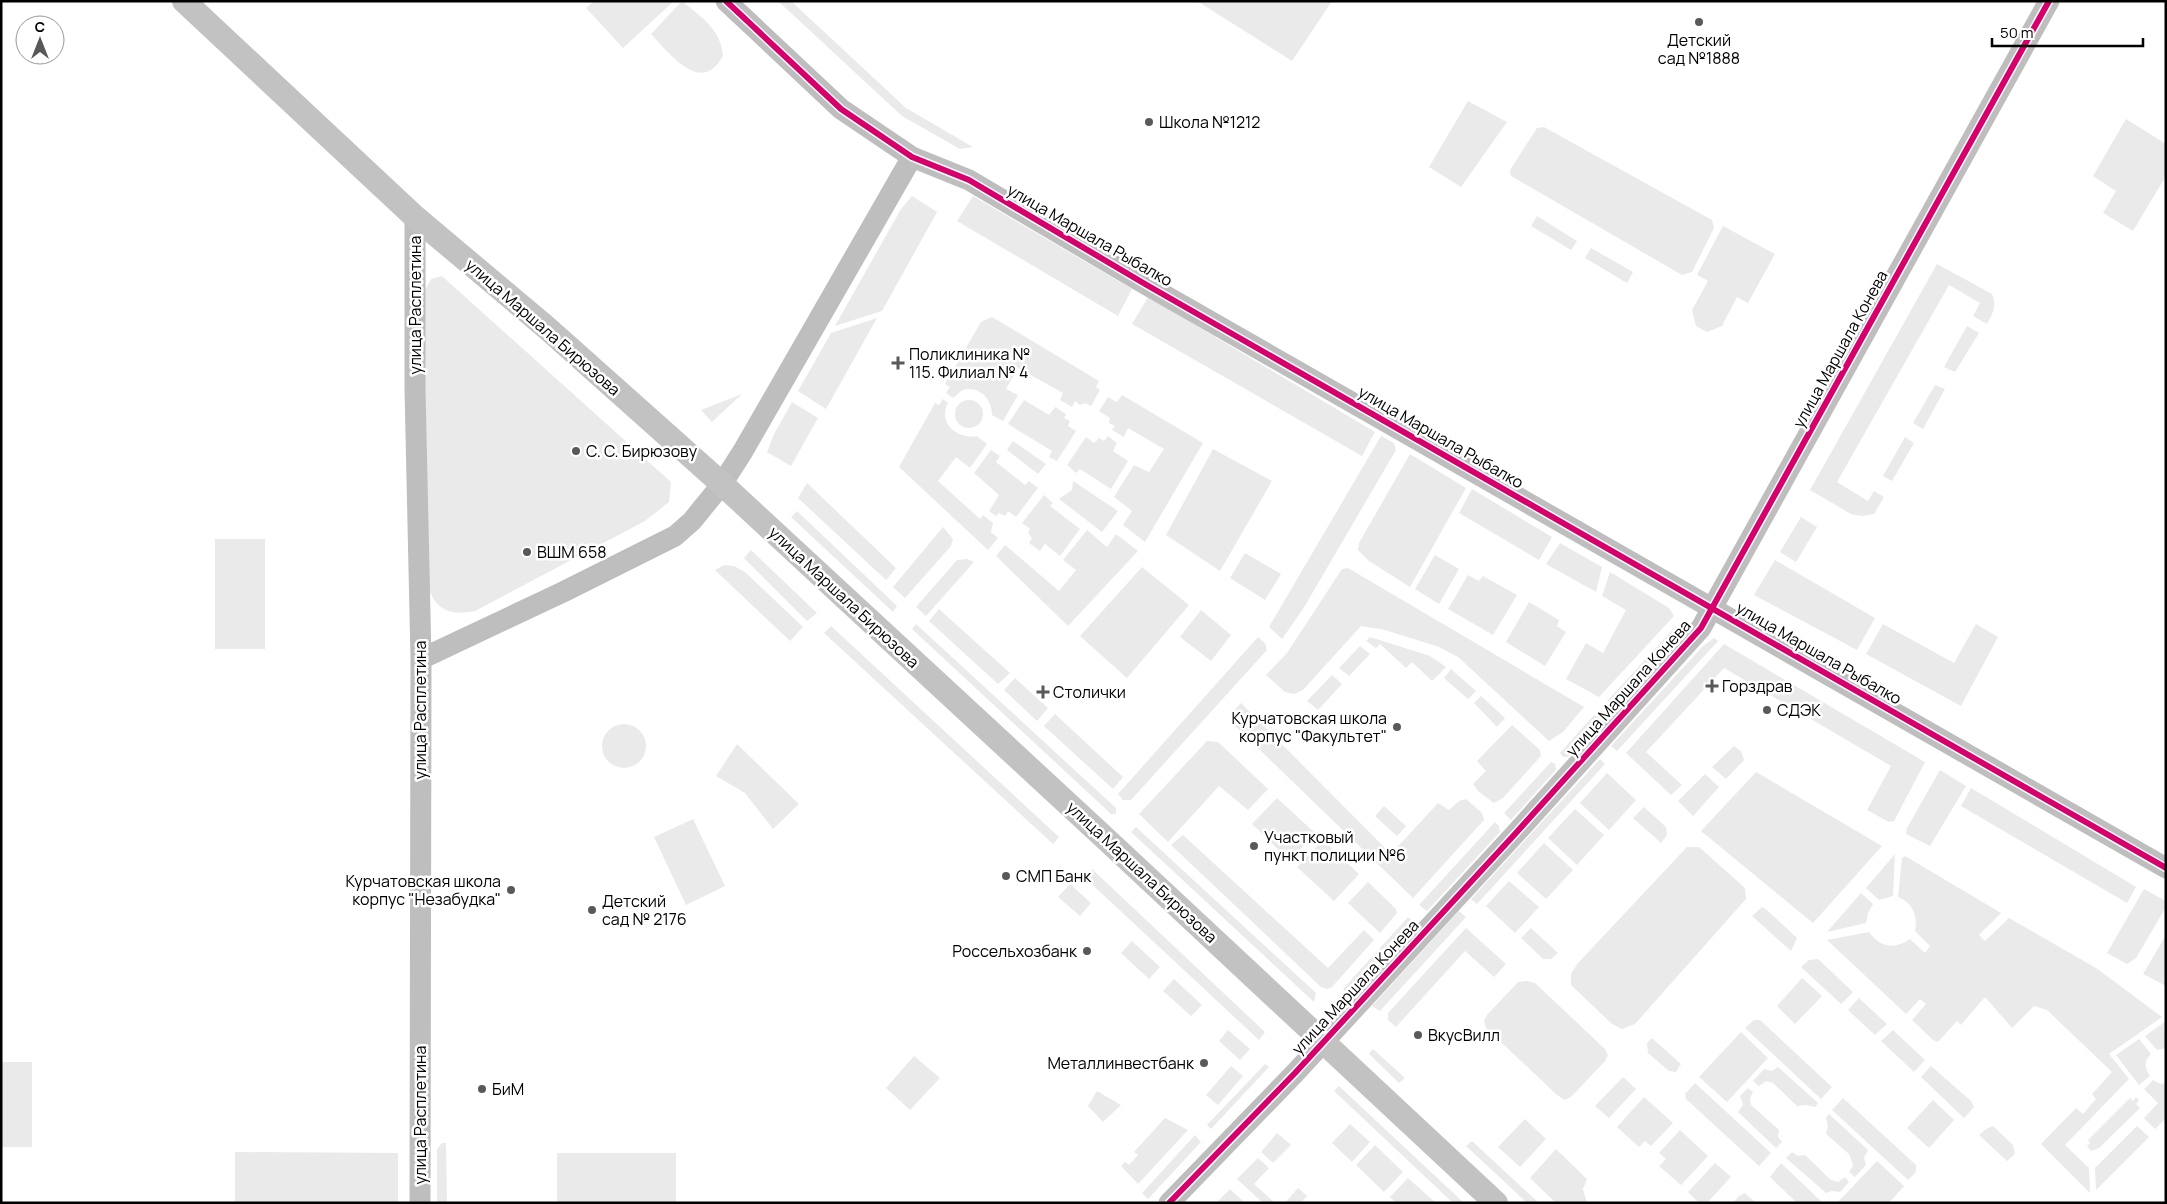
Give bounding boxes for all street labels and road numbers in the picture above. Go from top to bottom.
street label: улица Маршала Рыбалко [1003,179,1177,291]
street label: улица Расплетина [404,236,426,374]
street label: улица Маршала Бирюзова [461,254,625,400]
street label: улица Маршала Конева [1787,266,1893,432]
street label: улица Маршала Рыбалко [1354,381,1528,493]
street label: улица Маршала Бирюзова [764,521,924,673]
street label: улица Маршала Рыбалко [1732,597,1906,709]
street label: улица Маршала Конева [1561,615,1695,761]
street label: улица Расплетина [409,641,431,779]
street label: улица Маршала Бирюзова [1062,796,1222,948]
street label: улица Маршала Конева [1287,915,1423,1059]
street label: улица Расплетина [409,1046,431,1184]

